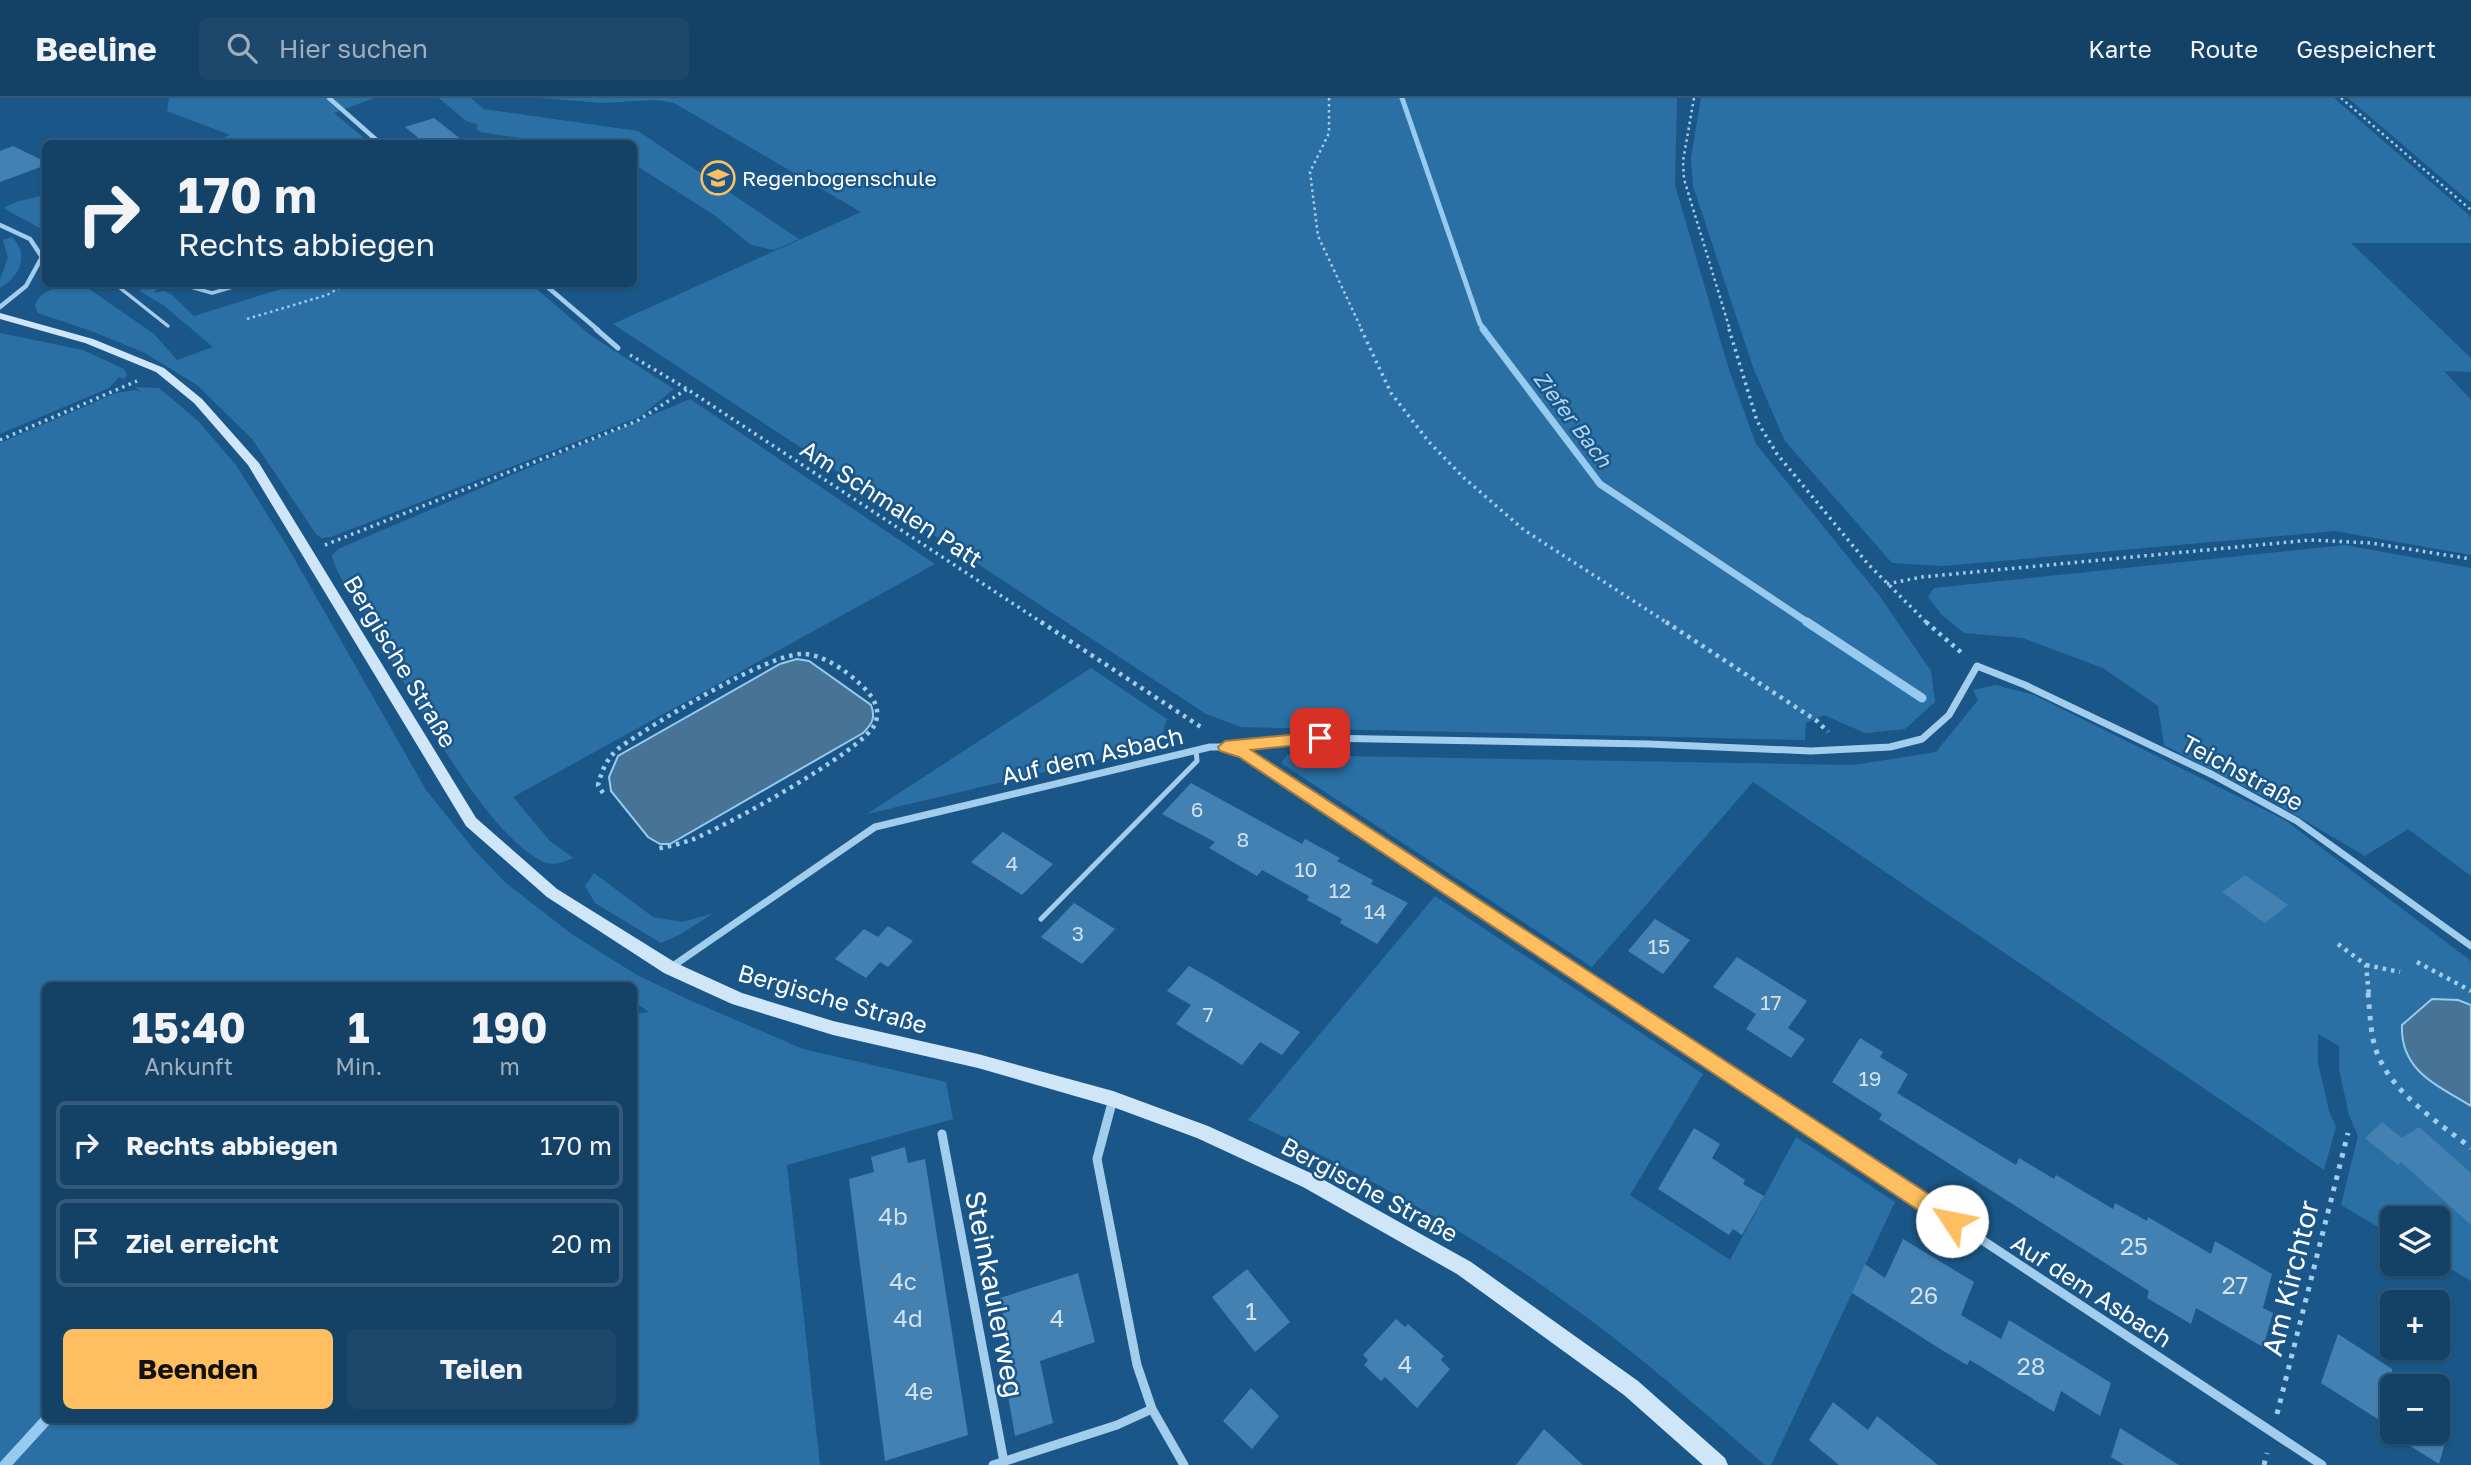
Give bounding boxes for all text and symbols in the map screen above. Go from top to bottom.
search box [199,17,689,80]
text: Beeline [35,29,157,68]
icon: search [223,29,261,67]
text: Hier suchen [279,33,428,64]
text: Karte [2088,34,2152,63]
text: Route [2190,34,2258,63]
text: Gespeichert [2296,34,2436,63]
school or university icon: Regenbogenschule [699,159,737,197]
text: 170 m [178,165,317,224]
place label: Regenbogenschule [742,165,937,191]
icon: right [63,168,154,259]
text: Rechts abbiegen [178,225,435,263]
water label: Ziefer Bach [1528,366,1618,473]
street label: Am Schmalen Patt [796,433,988,573]
street label: Bergische Straße [338,570,464,752]
pin [1290,708,1350,768]
icon: arrive [1301,719,1339,757]
street label: Auf dem Asbach [998,720,1186,790]
street label: Teichstraße [2177,728,2309,816]
house number: 6 [1191,796,1203,822]
house number: 8 [1237,826,1249,852]
house number: 4 [1006,850,1018,876]
house number: 10 [1294,856,1318,882]
house number: 12 [1329,877,1351,903]
house number: 14 [1364,898,1387,924]
house number: 3 [1072,920,1084,946]
house number: 15 [1648,933,1670,959]
street label: Bergische Straße [735,957,931,1039]
house number: 17 [1760,989,1782,1015]
house number: 7 [1202,1001,1214,1027]
text: 15:40 [132,1002,246,1052]
text: 1 [348,1002,370,1052]
text: 190 [472,1002,547,1052]
text: Ankunft [144,1052,233,1080]
text: Min. [335,1052,382,1080]
text: m [499,1052,520,1080]
house number: 19 [1859,1065,1881,1091]
icon: right [67,1126,105,1164]
text: Rechts abbiegen [126,1130,338,1161]
text: 170 m [540,1130,612,1161]
street label: Bergische Straße [1277,1130,1463,1248]
position arrow [1915,1184,1989,1258]
street label: Steinkaulerweg [959,1188,1031,1400]
street label: Am Kirchtor [2255,1197,2325,1359]
house number: 4b [878,1201,908,1230]
map controls [2380,1206,2450,1444]
button: layers [2380,1206,2450,1276]
icon: arrive [67,1224,105,1262]
street label: Auf dem Asbach [2006,1227,2178,1353]
text: Ziel erreicht [126,1228,279,1259]
text: 20 m [551,1228,612,1259]
house number: 25 [2120,1231,2148,1260]
house number: 4c [889,1266,917,1295]
house number: 27 [2222,1270,2248,1299]
house number: 26 [1910,1280,1938,1309]
button: + [2380,1290,2450,1360]
house number: 1 [1245,1296,1257,1325]
house number: 4d [893,1303,923,1332]
house number: 4 [1050,1303,1064,1332]
button: Beenden [63,1329,333,1409]
button: Teilen [347,1329,616,1409]
house number: 4 [1398,1349,1412,1378]
house number: 28 [2017,1351,2045,1380]
button: − [2380,1374,2450,1444]
house number: 4e [905,1376,933,1405]

